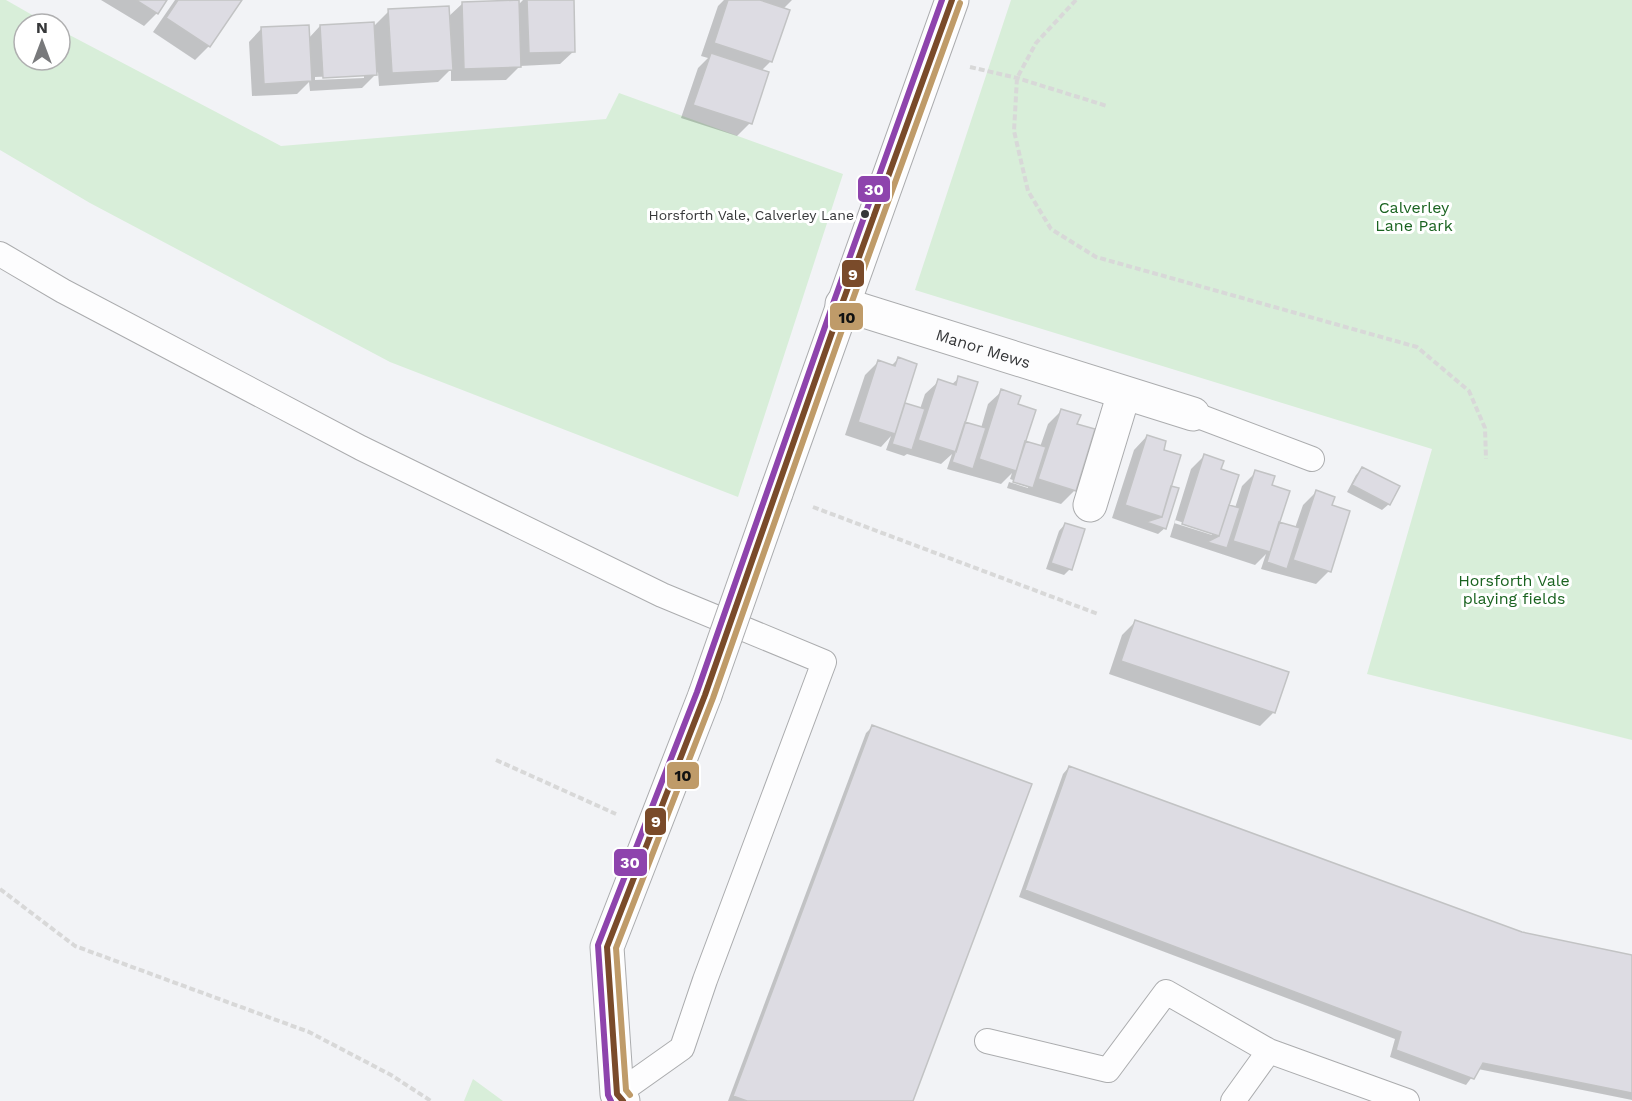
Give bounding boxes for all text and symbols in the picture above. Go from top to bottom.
north arrow [12,12,72,72]
text: N [36,18,48,37]
line badge: 30 [857,175,891,203]
text: 30 [864,180,884,199]
park label: Calverley Lane Park [1375,198,1453,235]
place label: Horsforth Vale, Calverley Lane [648,207,854,223]
marker: Horsforth Vale, Calverley Lane [859,208,871,220]
line badge: 9 [841,259,865,288]
text: 9 [848,265,858,284]
line badge: 10 [829,302,864,331]
text: 10 [838,308,856,327]
street label: Manor Mews [933,325,1033,372]
park label: Horsforth Vale playing fields [1458,571,1570,608]
line badge: 10 [666,761,700,790]
text: 10 [674,766,692,785]
line badge: 9 [644,807,667,836]
text: 9 [651,812,661,831]
line badge: 30 [613,848,648,877]
text: 30 [620,853,640,872]

